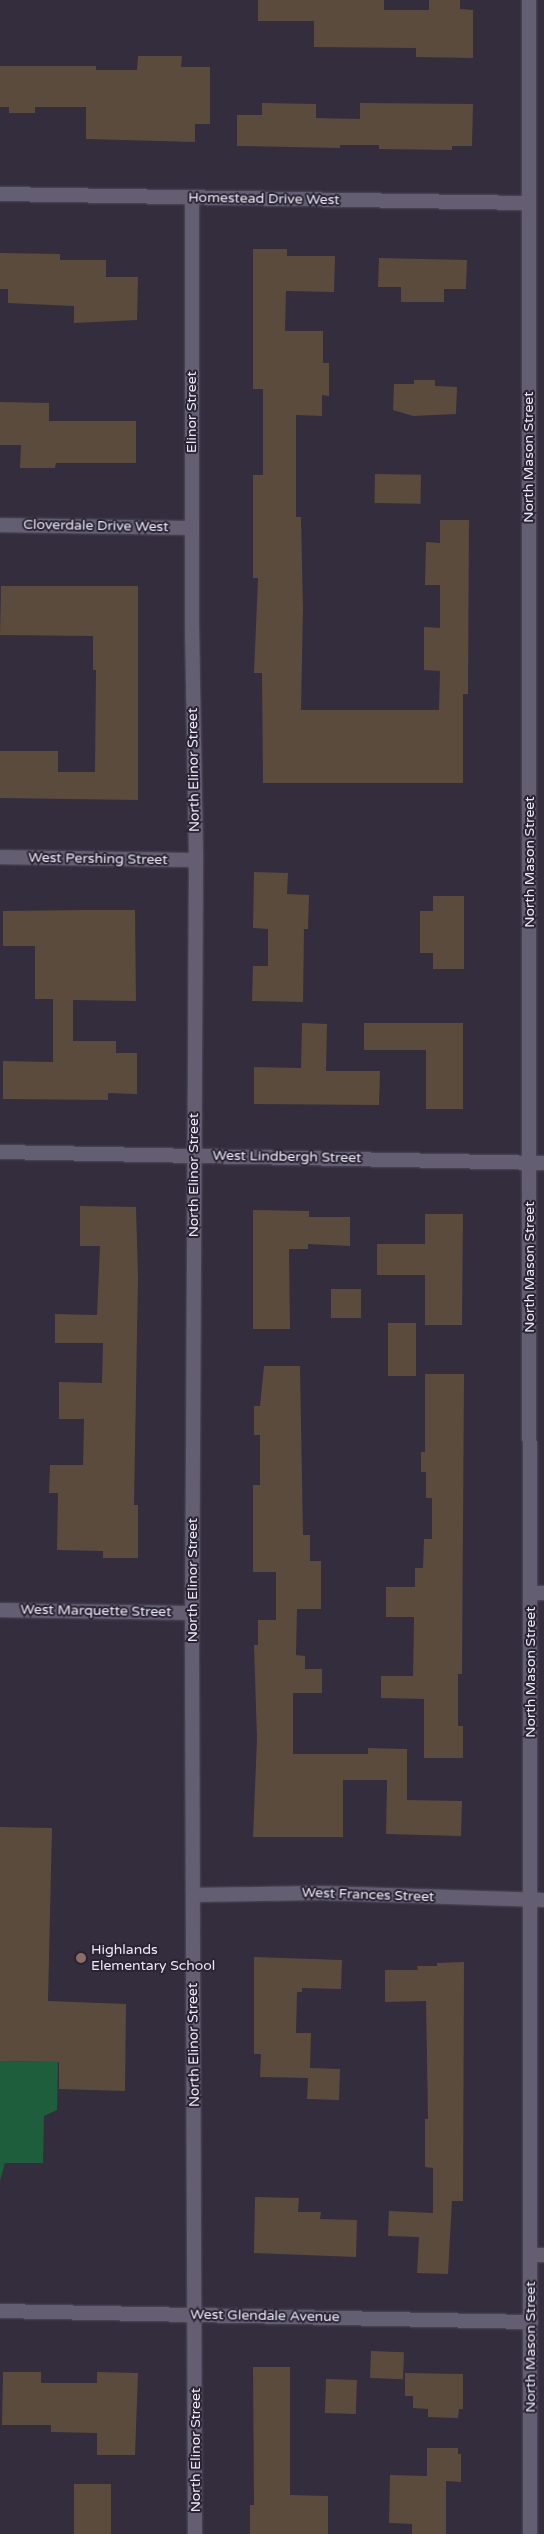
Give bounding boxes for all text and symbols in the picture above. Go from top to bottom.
street label: Homestead Drive West [188,189,340,209]
street label: Elinor Street [184,371,200,453]
street label: North Mason Street [521,391,537,523]
street label: Cloverdale Drive West [23,516,169,536]
street label: North Elinor Street [185,708,203,832]
street label: North Mason Street [522,796,538,928]
street label: West Pershing Street [28,849,168,869]
street label: North Elinor Street [186,1113,202,1237]
street label: West Lindbergh Street [212,1147,362,1167]
street label: North Mason Street [522,1201,538,1333]
street label: North Elinor Street [185,1518,201,1642]
street label: West Marquette Street [20,1601,172,1621]
street label: North Mason Street [523,1606,539,1738]
street label: West Frances Street [301,1884,435,1906]
place label: Highlands Elementary School [91,1942,215,1974]
marker: Highlands Elementary School [75,1952,87,1964]
street label: North Elinor Street [185,1983,203,2107]
street label: North Mason Street [523,2281,539,2413]
street label: West Glendale Avenue [190,2306,340,2326]
street label: North Elinor Street [188,2388,204,2512]

